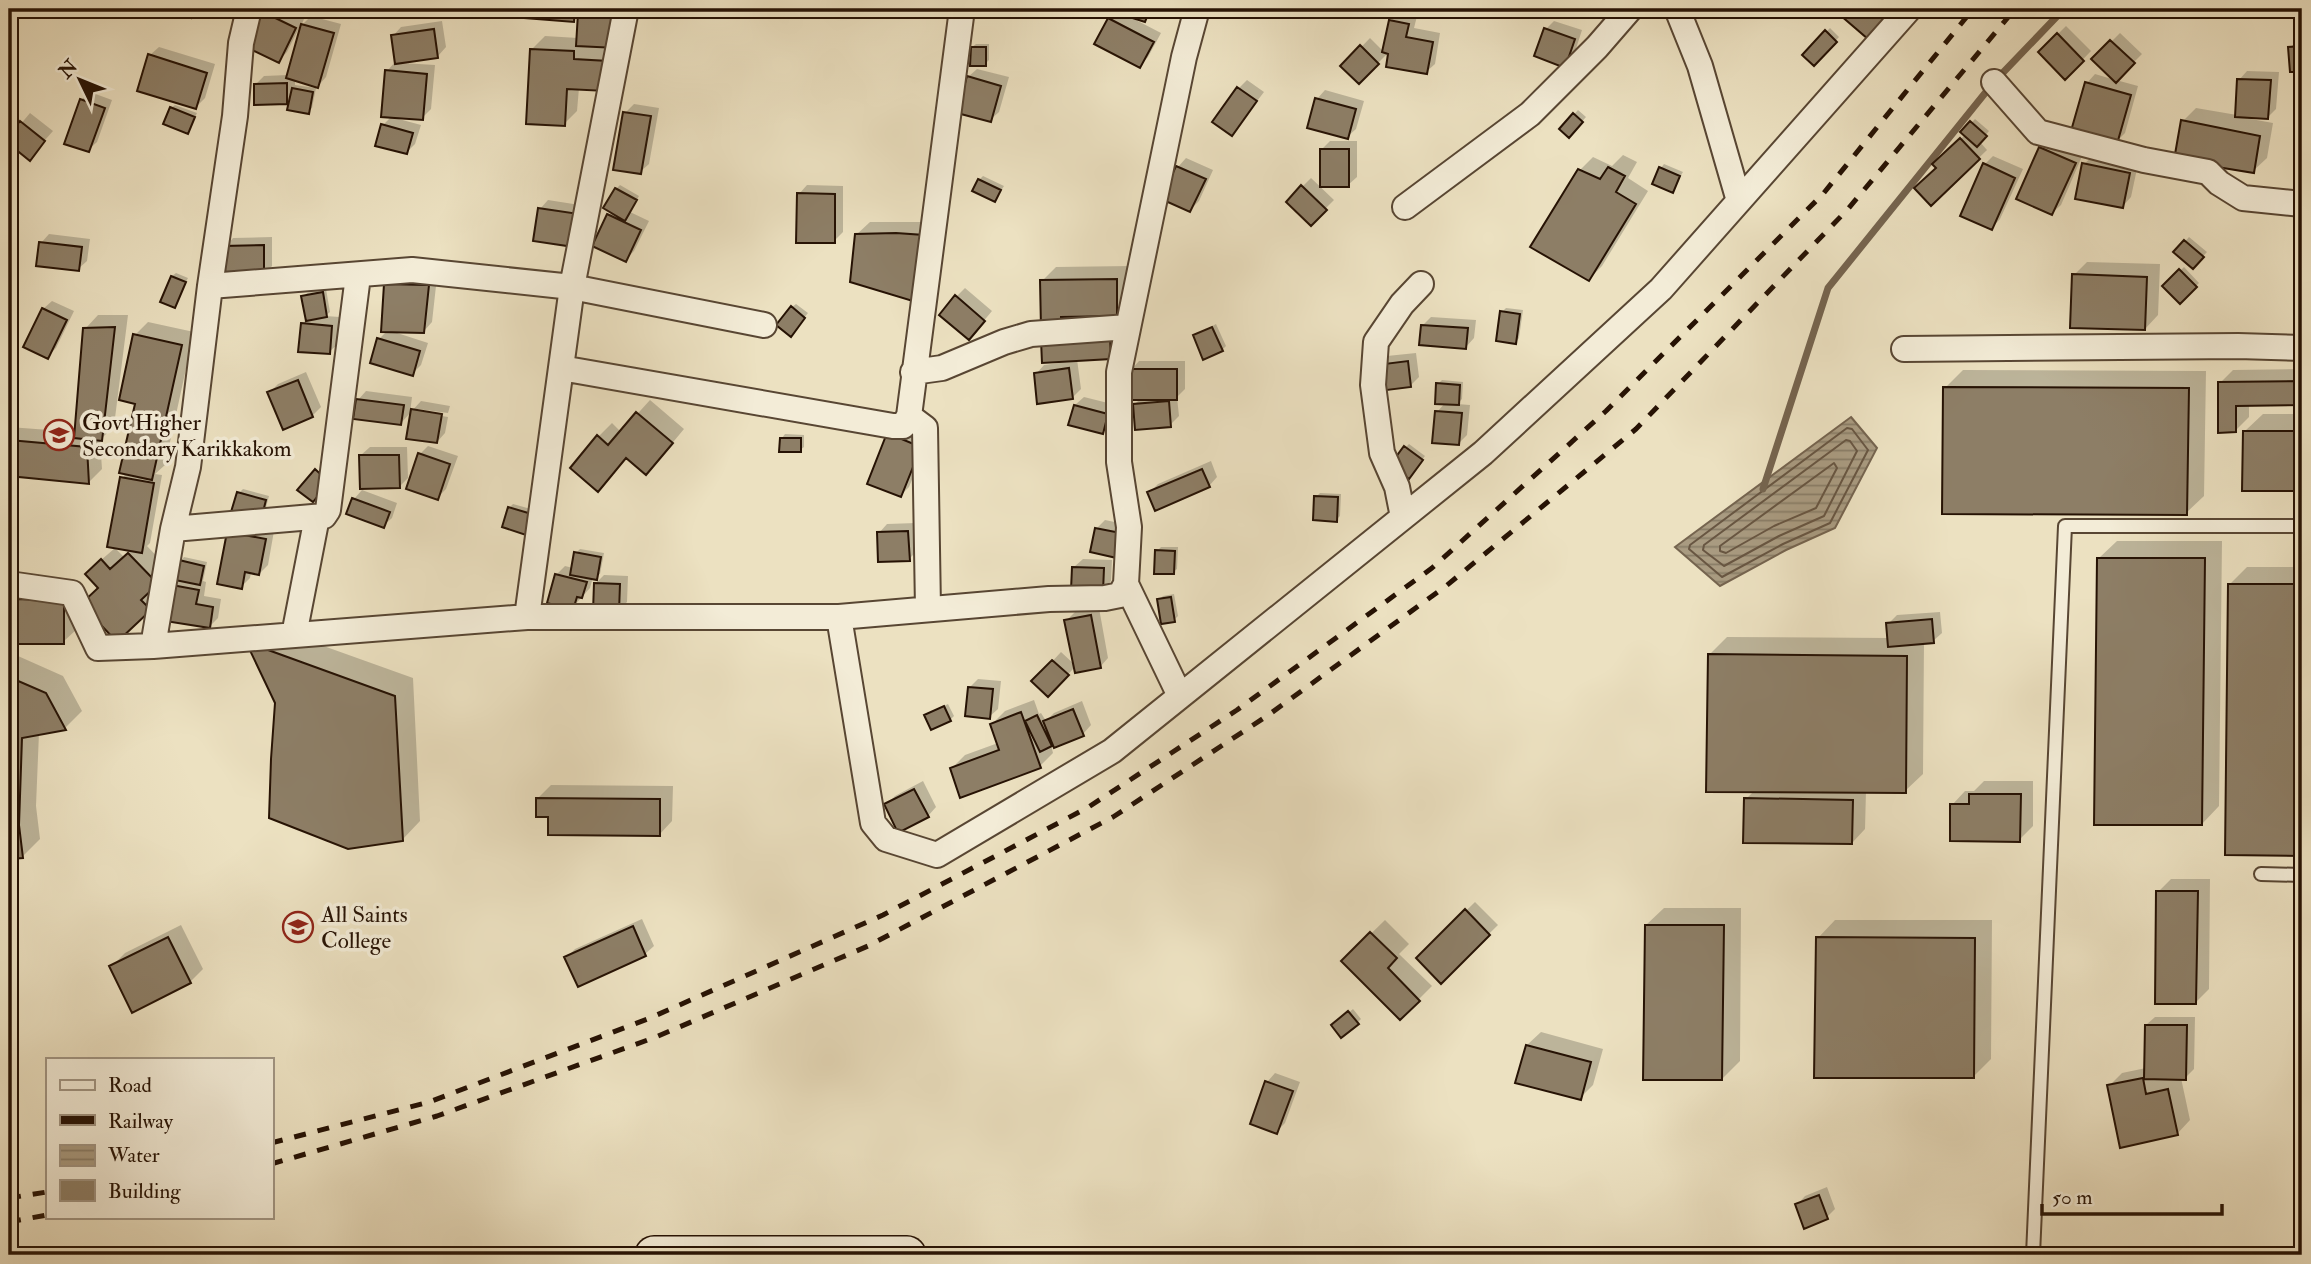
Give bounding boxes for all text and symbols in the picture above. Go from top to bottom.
north arrow [46,46,116,116]
text: N [53,54,84,84]
place label: Govt Higher Secondary Karikkakom [82,408,292,463]
school or university icon: Govt Higher Secondary Karikkakom [42,418,76,452]
place label: All Saints College [320,900,408,955]
school or university icon: All Saints College [281,910,315,944]
legend [46,1058,273,1218]
text: Road [108,1072,153,1099]
text: Railway [108,1108,174,1135]
text: Water [107,1142,160,1169]
scale bar [2042,1173,2222,1217]
text: Building [108,1178,181,1205]
text: 50 m [2052,1184,2093,1211]

